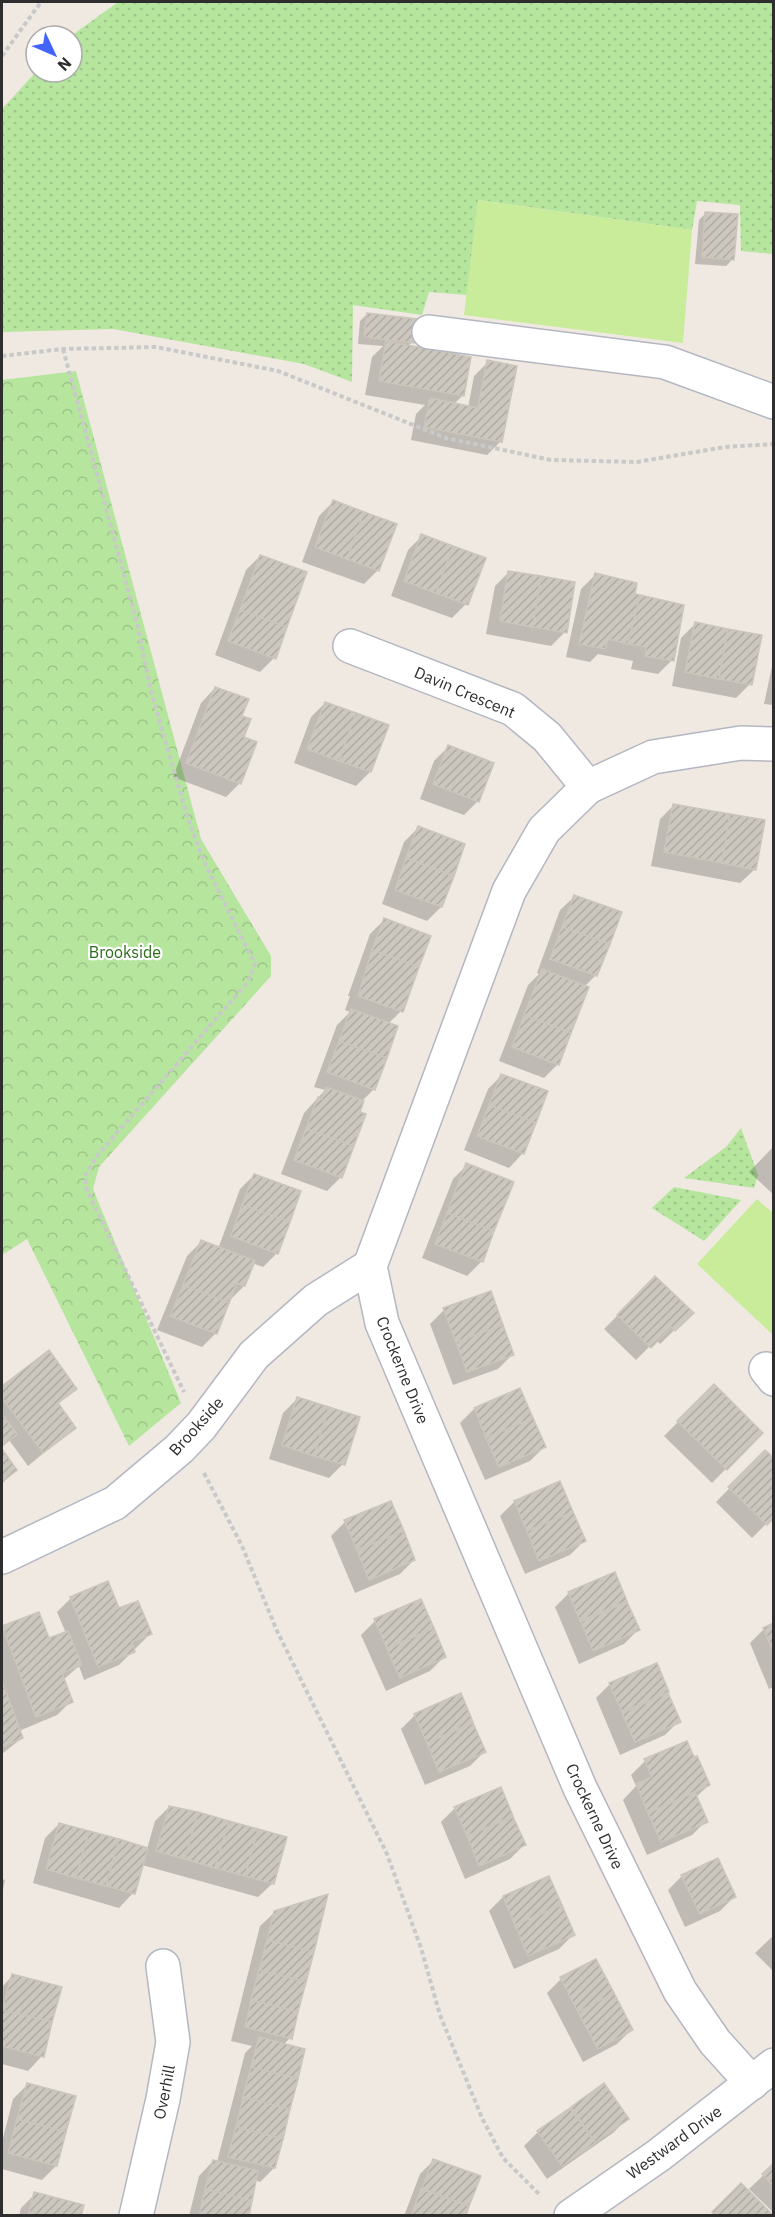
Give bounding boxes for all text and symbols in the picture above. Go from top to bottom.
north arrow [24,24,84,84]
text: N [54,53,76,76]
street label: Davin Crescent [412,662,518,722]
park label: Brookside [89,942,161,962]
street label: Crockerne Drive [372,1313,434,1427]
street label: Brookside [164,1392,228,1460]
street label: Crockerne Drive [562,1760,628,1872]
street label: Overhill [149,2063,179,2121]
street label: Westward Drive [623,2101,726,2183]

